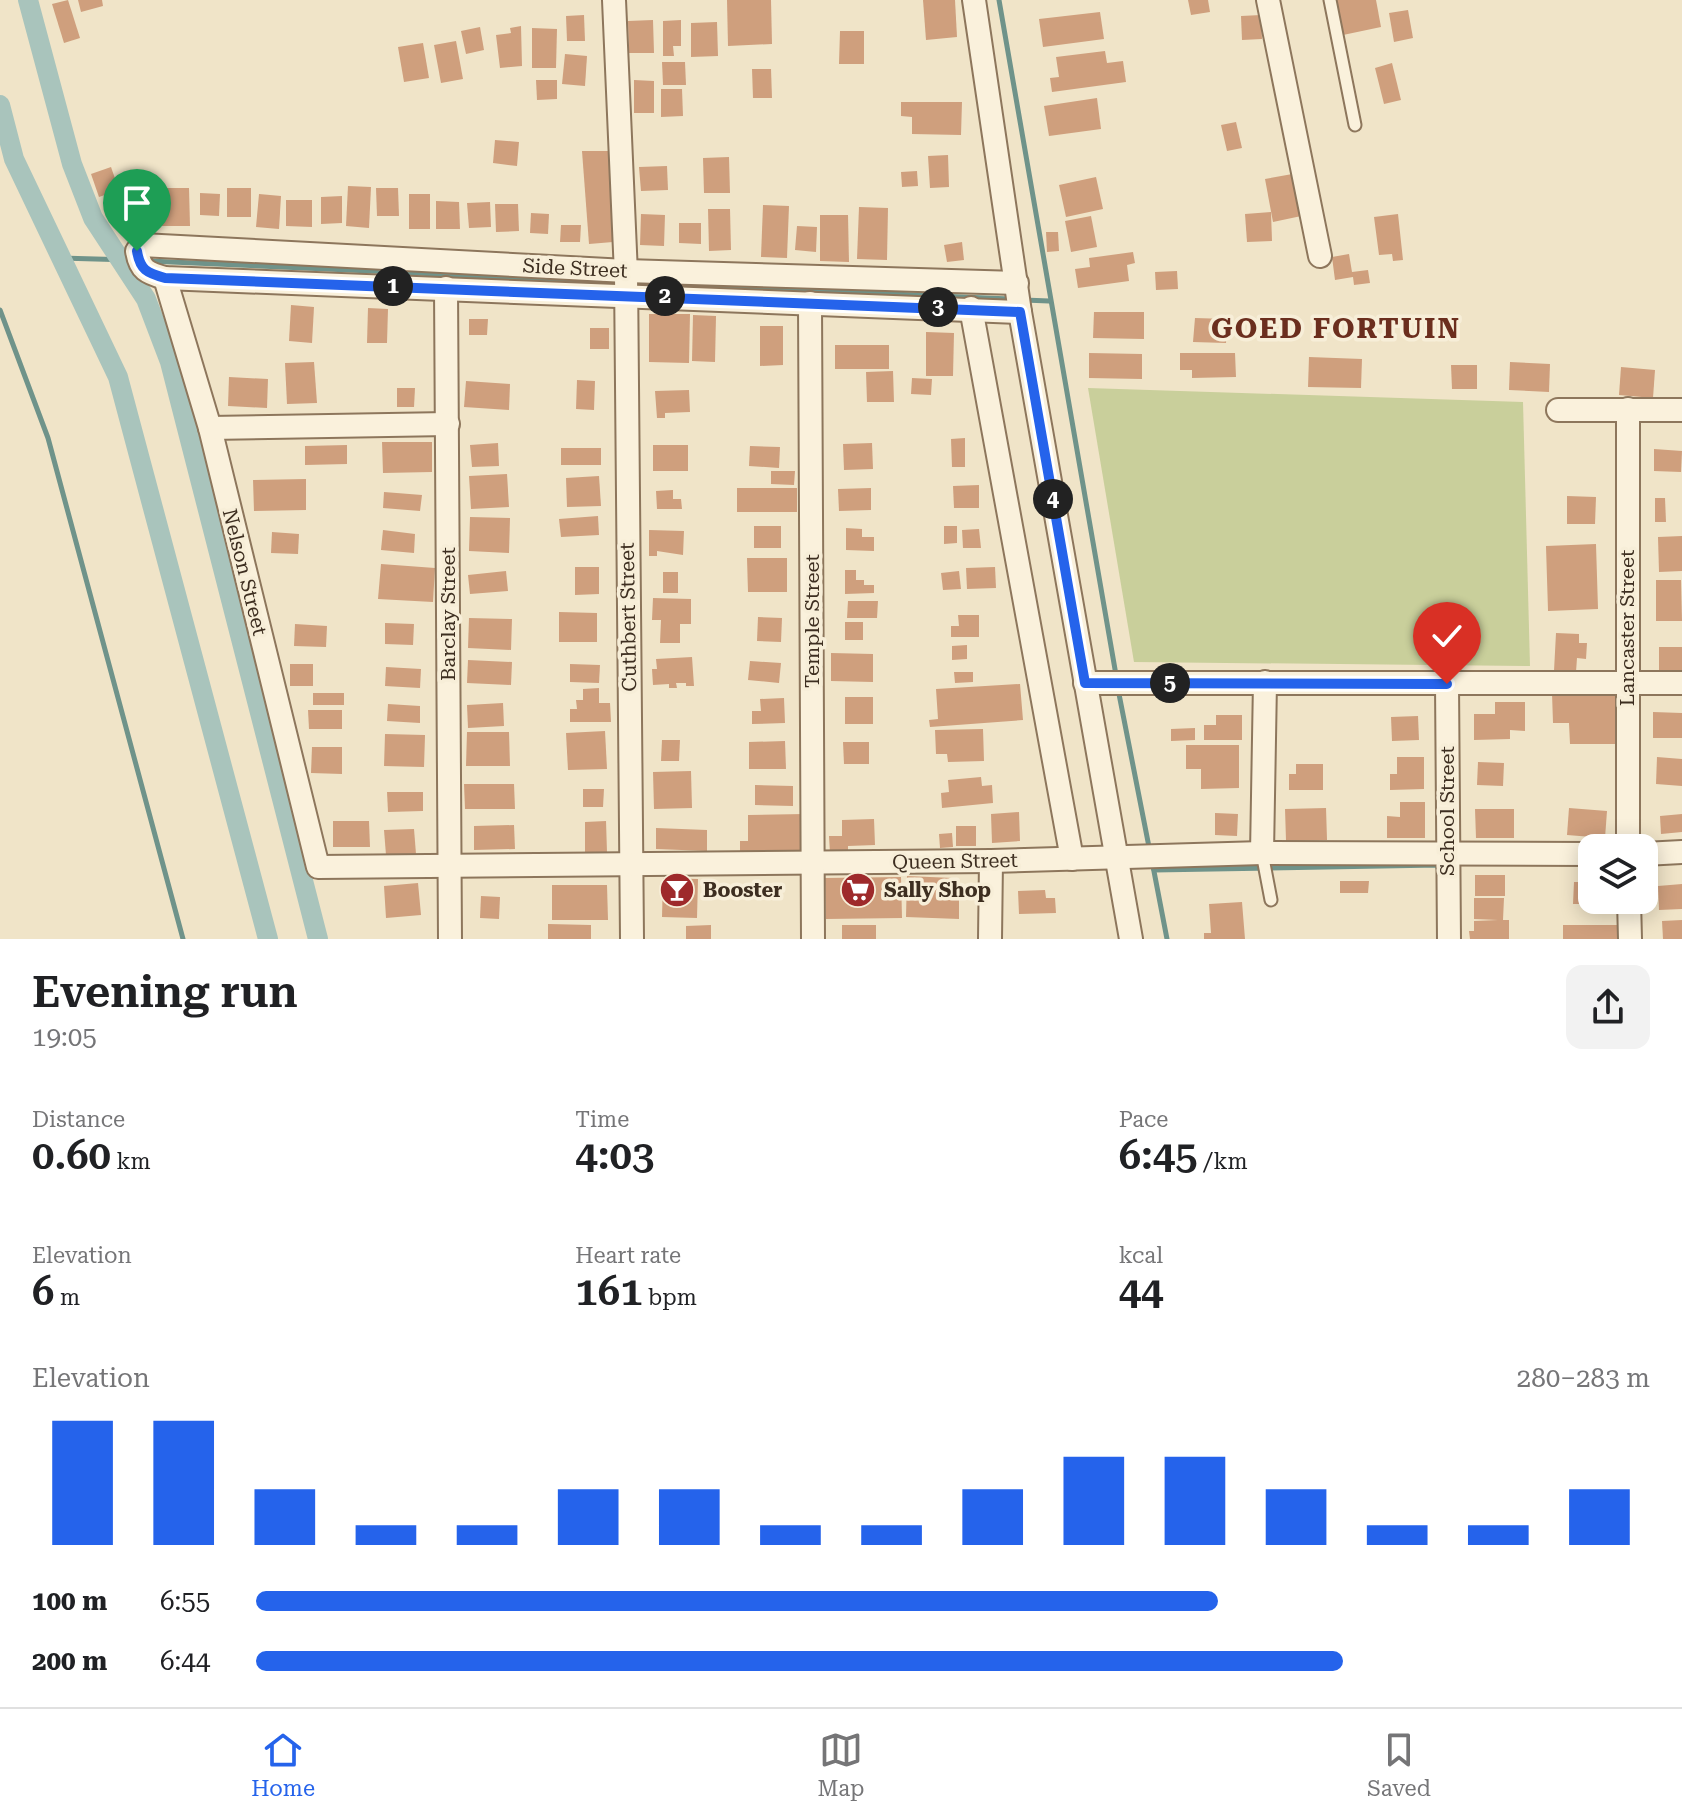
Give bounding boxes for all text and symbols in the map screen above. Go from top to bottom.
pin [103,169,171,251]
icon: arrive [115,181,159,225]
street label: Side Street [522,253,629,283]
pin: 1 [373,266,413,306]
text: 1 [387,273,399,298]
pin: 2 [645,276,685,316]
text: 2 [659,283,671,308]
pin: 3 [918,287,958,327]
text: 3 [932,294,944,319]
district label: GOED FORTUIN [1211,312,1461,345]
pin: 4 [1033,479,1073,519]
text: 4 [1047,486,1059,511]
street label: Nelson Street [218,506,272,638]
street label: Cuthbert Street [615,542,641,692]
street label: Barclay Street [436,546,460,681]
street label: Lancaster Street [1615,549,1639,706]
street label: Temple Street [800,553,824,688]
pin [1413,602,1481,684]
icon: check [1425,614,1469,658]
pin: 5 [1150,663,1190,703]
text: 5 [1164,670,1176,695]
street label: School Street [1435,745,1459,876]
map controls [1578,834,1658,914]
button: layers [1578,834,1658,914]
street label: Queen Street [892,848,1019,874]
bar icon: Booster [658,871,696,909]
supermarket icon: Sally Shop [839,871,877,909]
place label: Booster [703,878,782,902]
place label: Sally Shop [884,878,991,902]
button: share [1566,965,1650,1049]
text: Evening run [32,966,298,1018]
text: 19:05 [32,1022,97,1052]
text: Distance [32,1107,125,1132]
text: Time [575,1107,629,1132]
text: Pace [1119,1107,1168,1132]
text: 0.60 [32,1132,111,1179]
text: 4:03 [575,1132,654,1179]
text: 6:45 [1119,1132,1198,1179]
text: km [111,1149,151,1174]
text: /km [1198,1149,1248,1174]
text: Elevation [32,1243,132,1268]
text: Heart rate [575,1243,681,1268]
text: kcal [1119,1243,1163,1268]
text: 6 [32,1268,54,1315]
text: 161 [575,1268,643,1315]
text: 44 [1119,1268,1163,1315]
text: m [54,1285,80,1310]
text: bpm [643,1285,697,1310]
text: Elevation [32,1363,150,1393]
text: 280–283 m [1517,1363,1650,1393]
text: 100 m [32,1586,107,1616]
text: 6:55 [160,1586,210,1616]
text: 200 m [32,1646,107,1676]
text: 6:44 [160,1646,210,1676]
tab: Home [251,1728,315,1801]
tab: Map [817,1728,865,1801]
tab: Saved [1367,1728,1431,1801]

